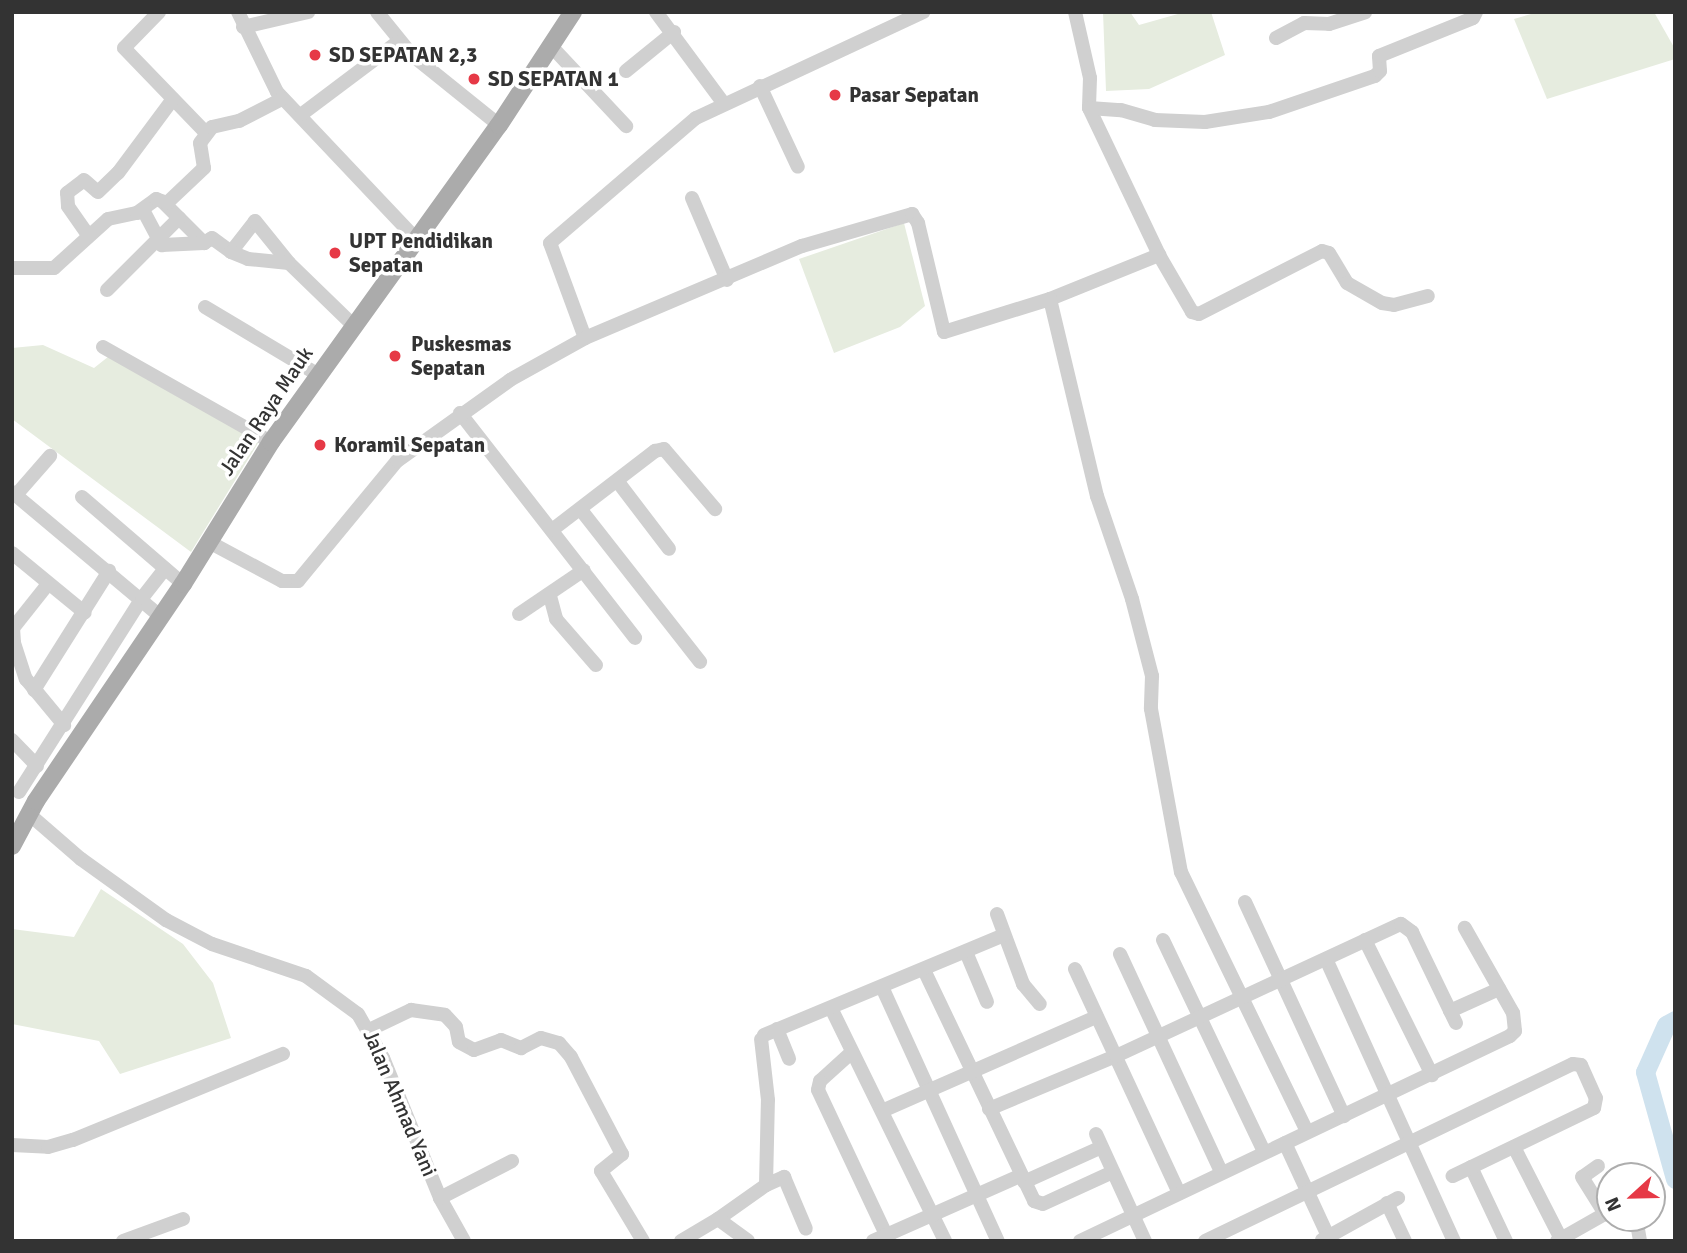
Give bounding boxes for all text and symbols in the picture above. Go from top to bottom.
place label: SD SEPATAN 2,3 [329,42,477,68]
marker: SD SEPATAN 2,3 [307,47,323,63]
place label: SD SEPATAN 1 [488,66,619,92]
marker: SD SEPATAN 1 [466,71,482,87]
place label: Pasar Sepatan [849,82,979,108]
marker: Pasar Sepatan [827,87,843,103]
place label: UPT Pendidikan Sepatan [349,228,493,278]
marker: UPT Pendidikan Sepatan [327,245,343,261]
place label: Puskesmas Sepatan [411,331,511,381]
street label: Jalan Raya Mauk [214,342,318,480]
marker: Puskesmas Sepatan [385,346,405,366]
place label: Koramil Sepatan [334,432,485,458]
marker: Koramil Sepatan [312,437,328,453]
street label: Jalan Ahmad Yani [358,1026,442,1180]
north arrow [1596,1162,1666,1232]
text: N [1600,1193,1627,1215]

